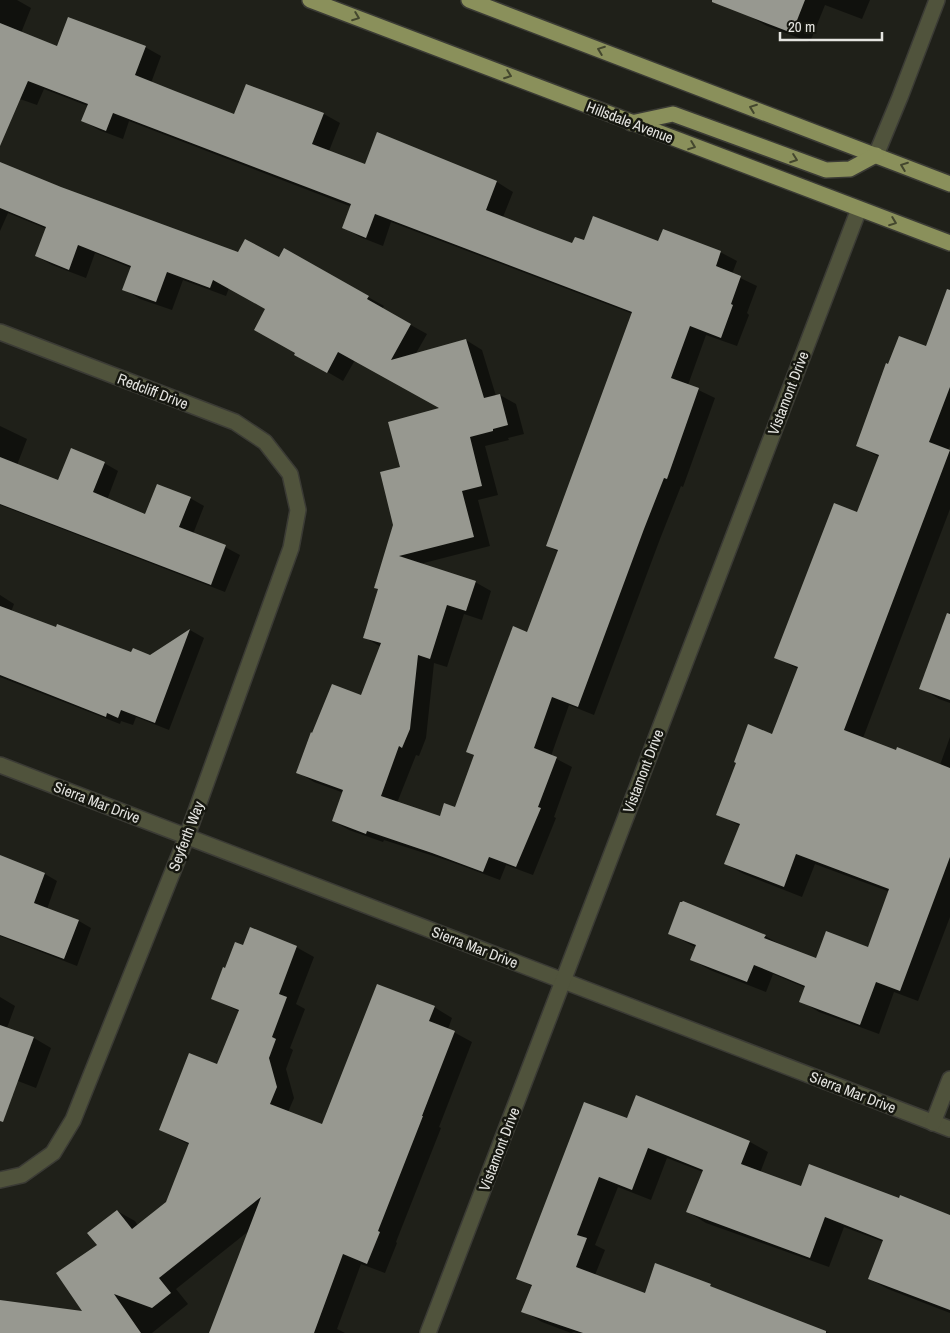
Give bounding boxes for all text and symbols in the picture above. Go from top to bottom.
scale bar [780,10,882,42]
one-way arrow [351,11,360,22]
text: 20 m [788,16,815,37]
one-way arrow [597,46,606,56]
one-way arrow [503,70,511,80]
street label: Hillsdale Avenue [584,96,677,148]
one-way arrow [749,104,757,114]
one-way arrow [687,140,696,150]
one-way arrow [789,153,798,163]
one-way arrow [901,162,909,172]
one-way arrow [888,216,897,226]
street label: Vistamont Drive [762,348,814,438]
street label: Redcliff Drive [115,368,192,414]
street label: Vistamont Drive [617,726,669,816]
street label: Sierra Mar Drive [51,776,143,828]
street label: Seyferth Way [163,797,209,874]
street label: Sierra Mar Drive [429,921,521,973]
street label: Sierra Mar Drive [807,1066,899,1118]
street label: Vistamont Drive [473,1104,525,1194]

